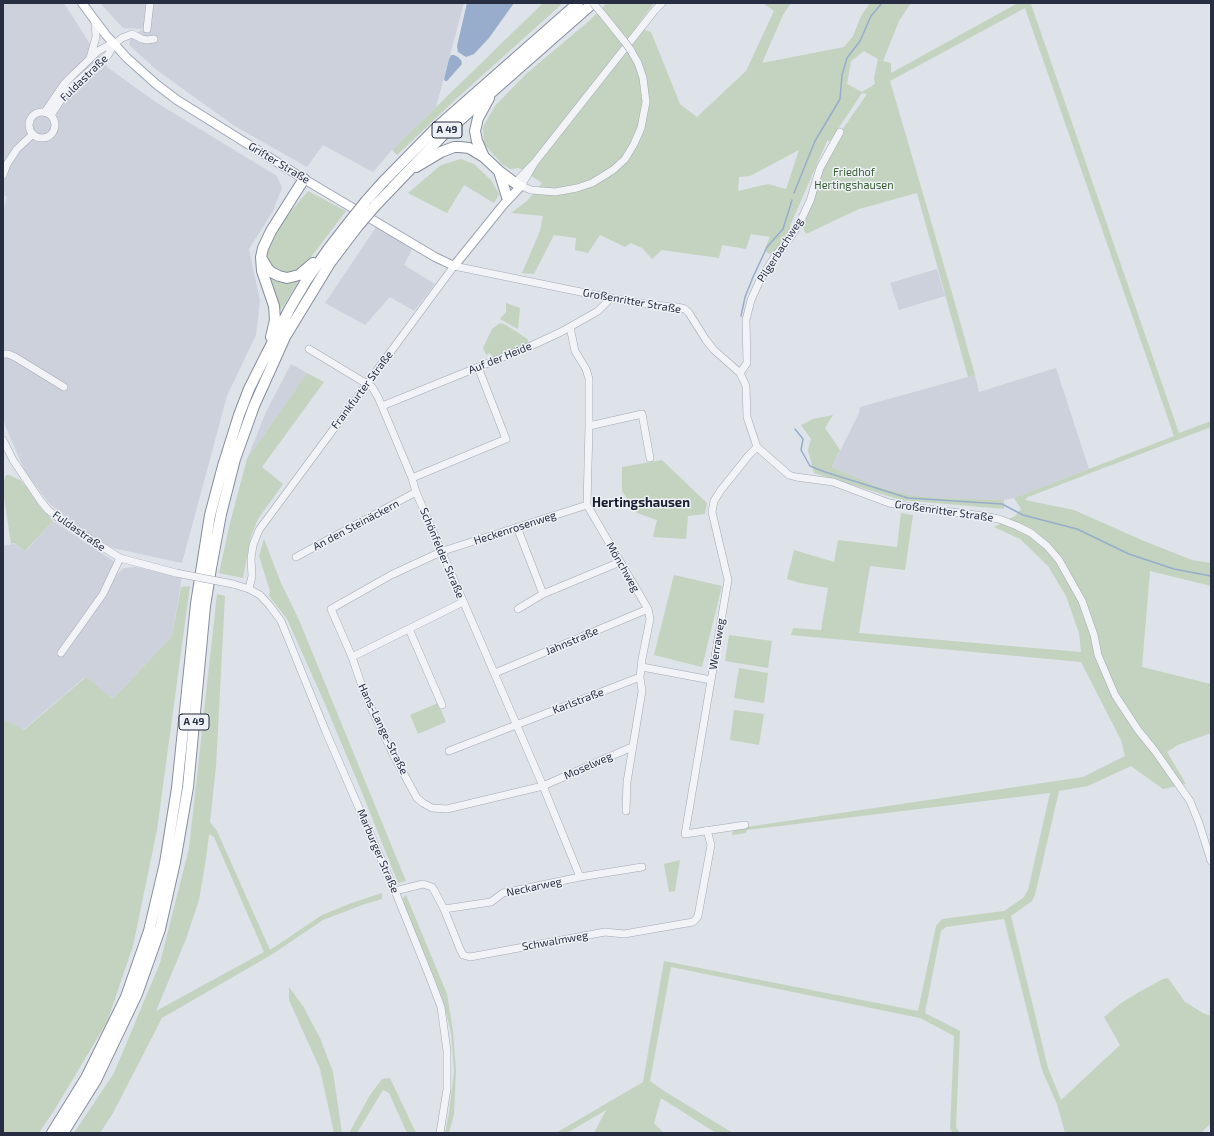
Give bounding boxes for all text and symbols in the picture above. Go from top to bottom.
street label: Fuldastraße [57,52,111,104]
road number: A 49 [432,122,462,138]
street label: Grifter Straße [246,140,312,186]
park label: Friedhof Hertingshausen [814,165,894,191]
street label: Pilgerbachweg [754,215,806,285]
street label: Großenritter Straße [582,286,682,316]
street label: Auf der Heide [466,339,534,377]
street label: Frankfurter Straße [328,348,396,432]
district label: Hertingshausen [592,495,690,511]
street label: An den Steinäckern [311,497,401,553]
street label: Großenritter Straße [894,498,994,524]
street label: Schönfelder Straße [417,506,467,600]
street label: Fuldastraße [50,508,108,554]
street label: Heckenrosenweg [472,508,558,548]
street label: Mönchweg [604,540,642,594]
street label: Werraweg [706,617,728,671]
street label: Jahnstraße [544,624,600,658]
street label: Hans-Lange-Straße [355,681,411,777]
street label: Karlstraße [551,685,605,717]
road number: A 49 [179,714,209,730]
street label: Moselweg [562,749,614,783]
street label: Marburger Straße [354,807,402,895]
street label: Neckarweg [505,875,563,899]
street label: Schwalmweg [521,929,589,953]

